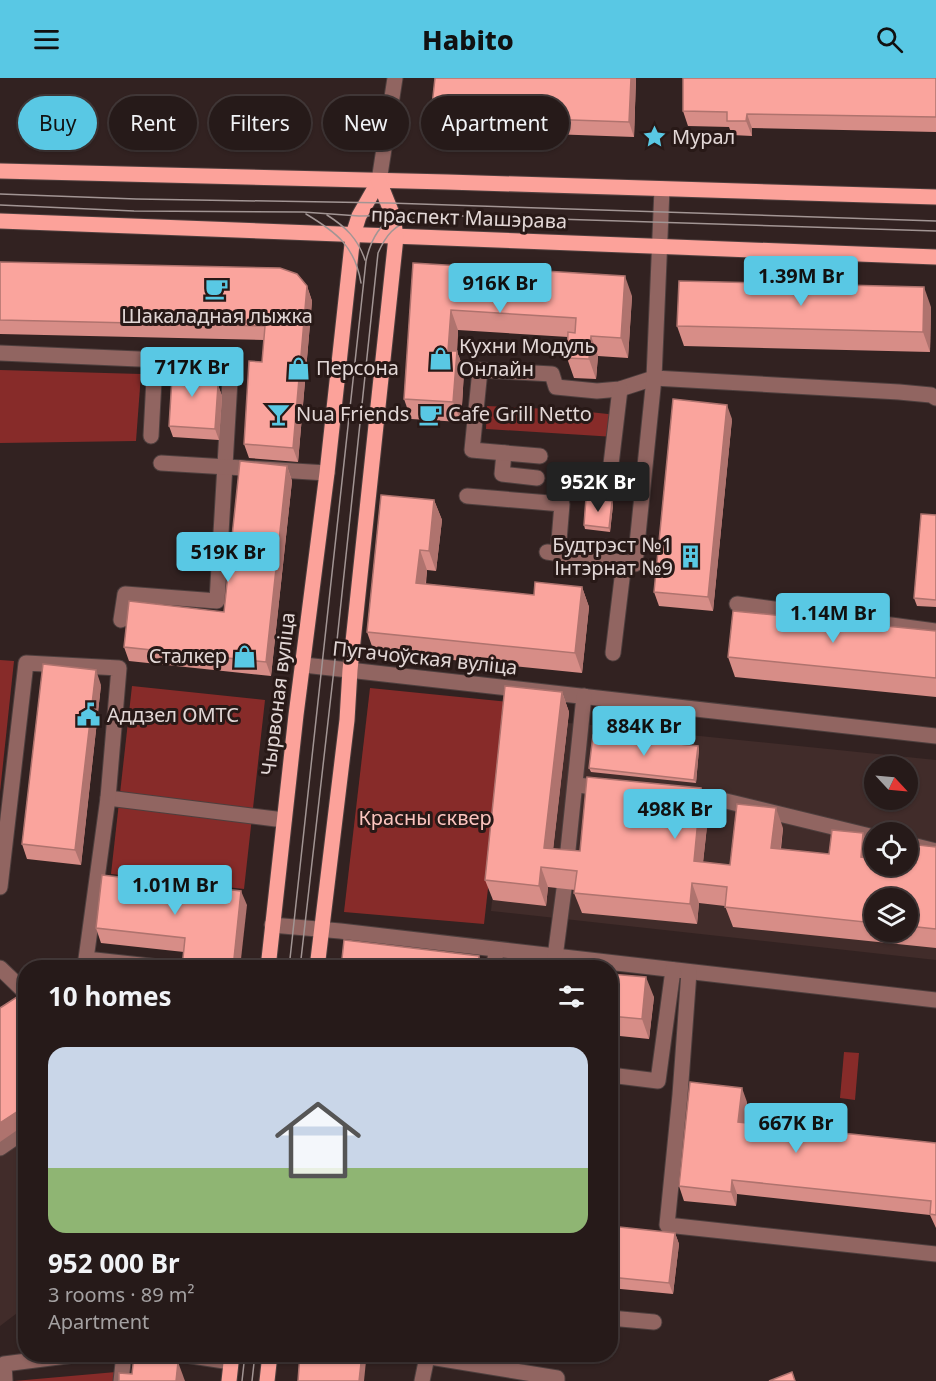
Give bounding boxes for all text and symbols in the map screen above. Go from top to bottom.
text: Habito [422,21,514,58]
icon: menu [30,23,63,56]
icon: search [873,23,906,56]
chip: Buy [18,96,97,150]
chip: Rent [109,96,197,150]
chip: Filters [209,96,311,150]
chip: New [323,96,409,150]
chip: Apartment [421,96,569,150]
place label: Мурал [672,123,735,150]
place icon: Мурал [641,124,667,150]
street label: праспект Машэрава [370,201,568,234]
pin: 1.39M Br [739,256,863,307]
text: 1.39M Br [758,262,844,289]
pin: 916K Br [445,263,555,314]
text: 916K Br [462,269,538,296]
cafe icon: Шакаладная лыжка [204,275,230,301]
place label: Шакаладная лыжка [121,302,313,329]
place label: Кухни Модуль Онлайн [459,332,595,382]
shop icon: Кухни Модуль Онлайн [428,345,454,371]
pin: 717K Br [137,347,247,398]
text: 717K Br [154,353,230,380]
place label: Персона [316,354,399,381]
shop icon: Персона [285,355,311,381]
place label: Nua Friends [296,400,409,427]
place label: Cafe Grill Netto [448,400,592,427]
bar icon: Nua Friends [265,401,291,427]
cafe icon: Cafe Grill Netto [417,401,443,427]
pin: 952K Br [543,462,653,513]
text: 952K Br [560,468,636,495]
place label: Будтрэст №1 Інтэрнат №9 [552,531,673,581]
pin: 519K Br [173,532,283,583]
text: 519K Br [190,538,266,565]
building icon: Будтрэст №1 Інтэрнат №9 [678,544,704,570]
pin: 1.14M Br [771,593,895,644]
text: 1.14M Br [790,599,876,626]
street label: Чырвоная вуліца [254,611,301,777]
street label: Пугачоўская вуліца [331,634,519,681]
place label: Сталкер [149,642,227,669]
shop icon: Сталкер [232,643,258,669]
place label: Аддзел ОМТС [107,701,239,728]
public building icon: Аддзел ОМТС [76,702,102,728]
pin: 884K Br [589,706,699,757]
text: 884K Br [606,712,682,739]
north arrow [864,756,918,810]
map controls [864,756,918,942]
pin: 498K Br [620,789,730,840]
text: 498K Br [637,795,713,822]
park label: Красны сквер [358,804,492,831]
button: locate [864,822,918,876]
pin: 1.01M Br [113,865,237,916]
text: 1.01M Br [132,871,218,898]
button: layers [864,888,918,942]
text: 10 homes [48,978,172,1014]
icon: filters [555,980,588,1013]
icon: home [264,1086,372,1194]
pin: 667K Br [741,1103,851,1154]
text: 667K Br [758,1109,834,1136]
text: 952 000 Br [48,1245,180,1281]
text: 3 rooms · 89 m² [48,1281,195,1308]
text: Apartment [48,1308,149,1335]

